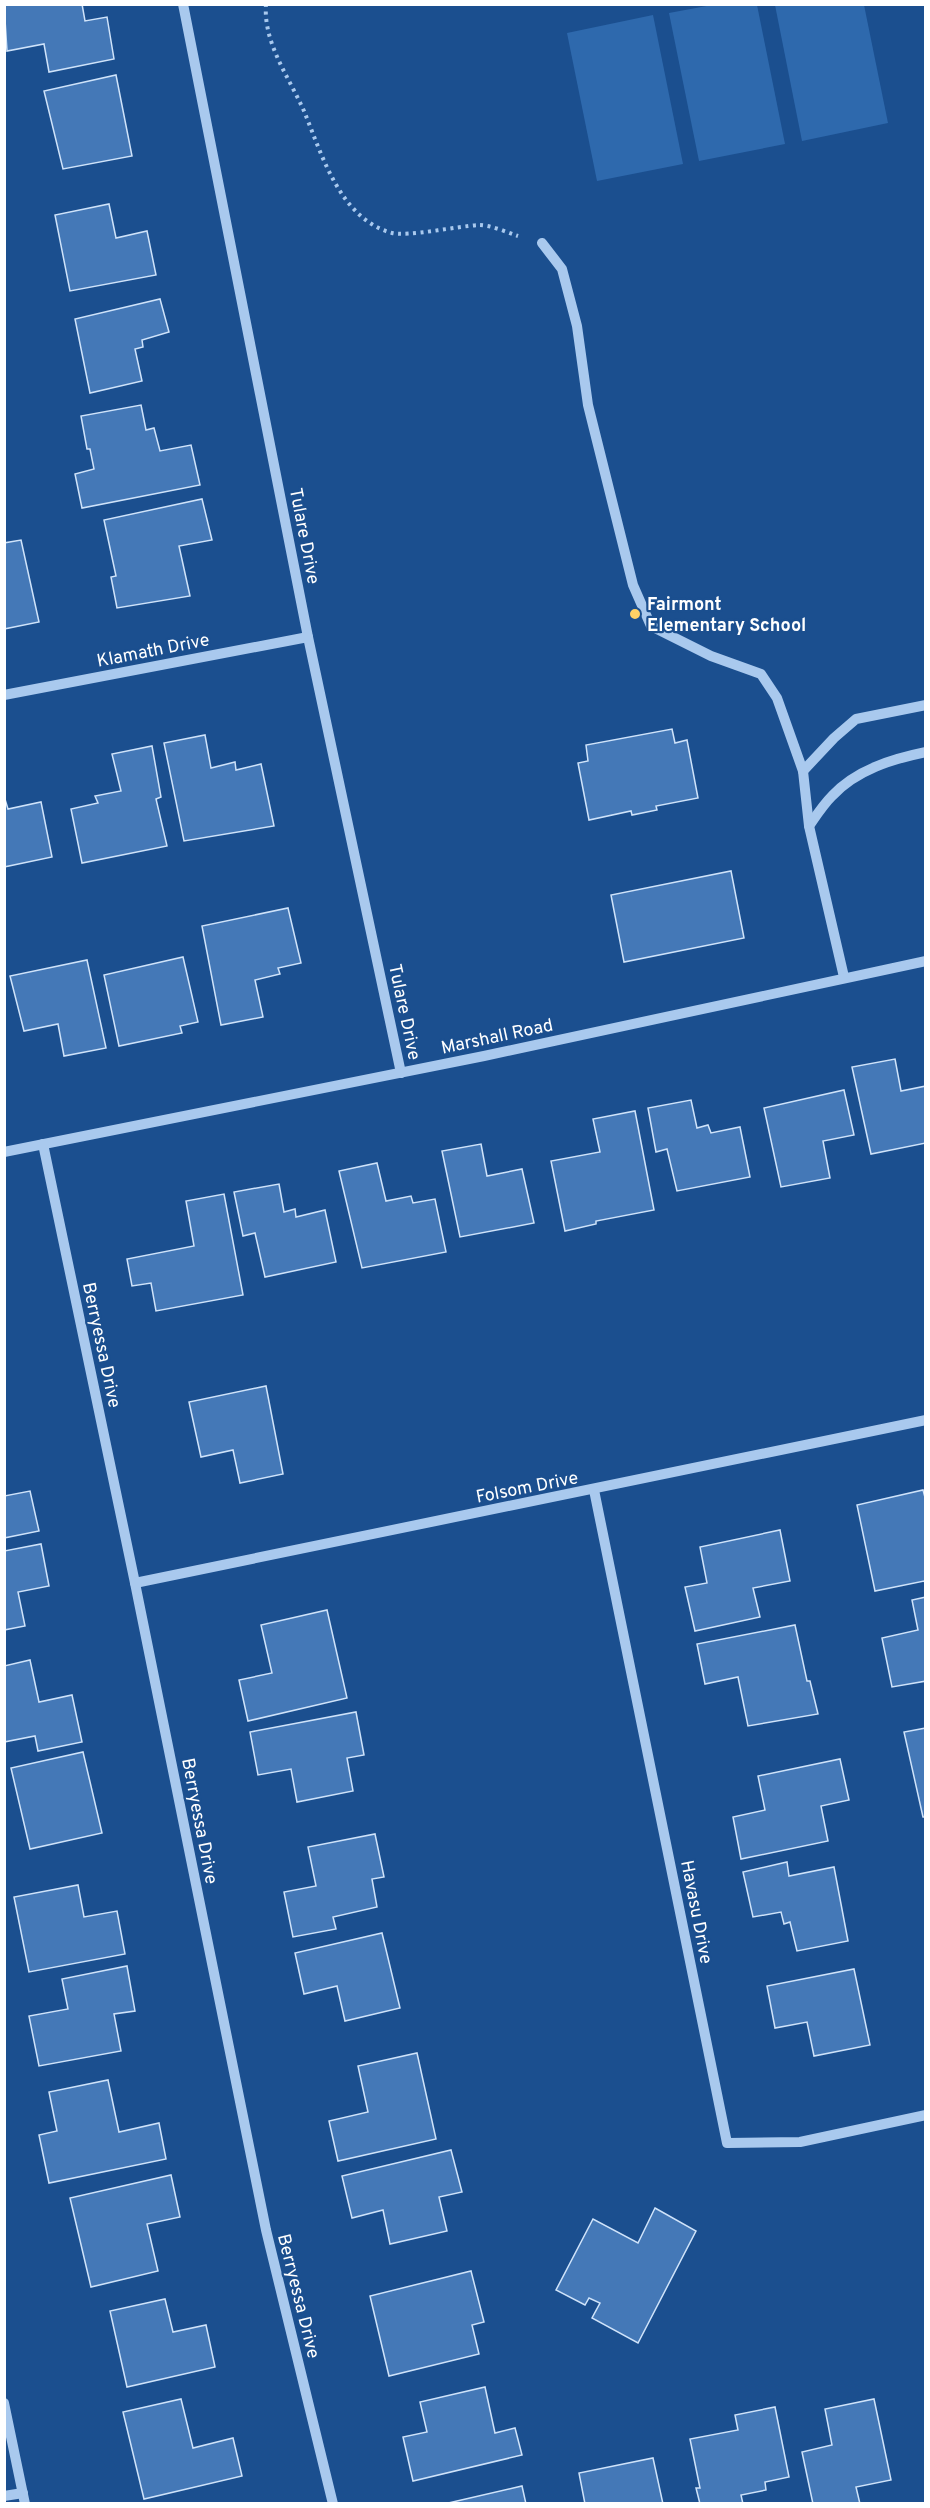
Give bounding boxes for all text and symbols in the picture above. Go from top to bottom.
street label: Tulare Drive [283,486,324,586]
place label: Fairmont Elementary School [647,594,806,638]
marker: Fairmont Elementary School [628,607,642,621]
street label: Klamath Drive [95,629,212,674]
street label: Tulare Drive [382,962,425,1062]
street label: Marshall Road [439,1014,555,1061]
street label: Berryessa Drive [76,1280,125,1410]
street label: Folsom Drive [474,1467,580,1510]
street label: Berryessa Drive [175,1756,222,1886]
street label: Havasu Drive [674,1859,717,1966]
street label: Berryessa Drive [271,2232,324,2361]

